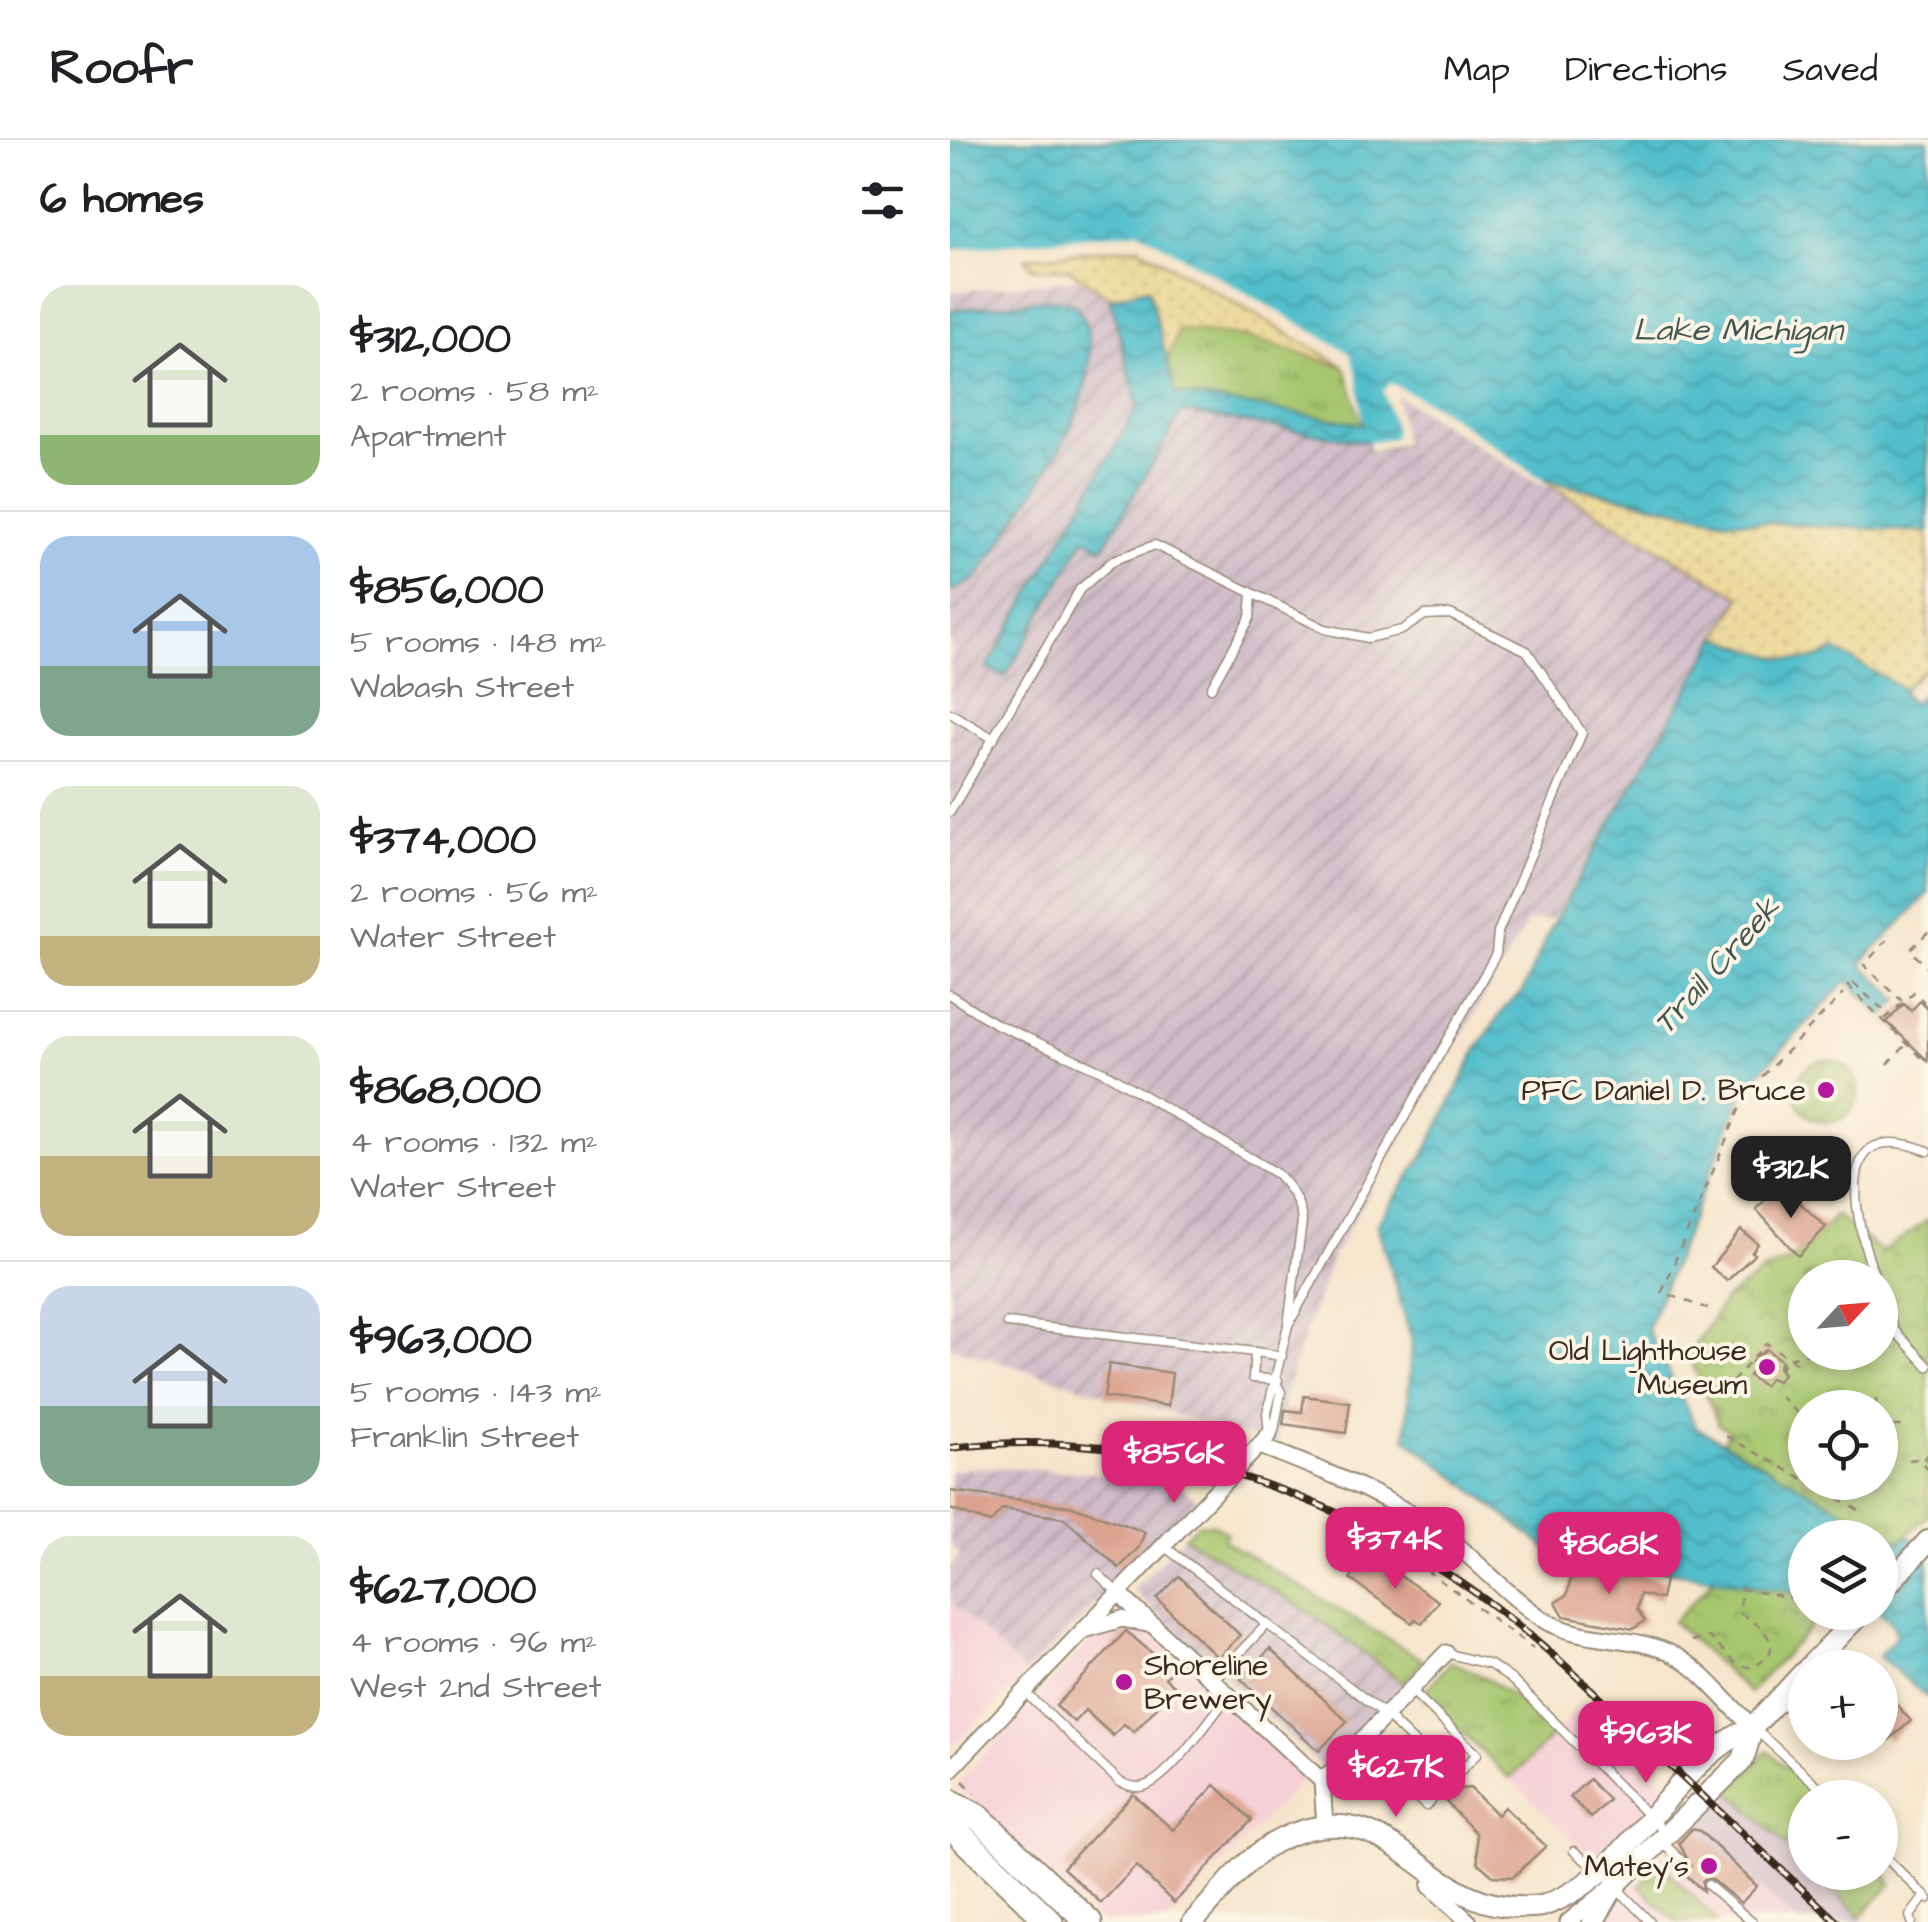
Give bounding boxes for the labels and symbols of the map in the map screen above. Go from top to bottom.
water label: Lake Michigan [1633,308,1846,354]
water label: Trail Creek [1643,886,1792,1045]
place label: PFC Daniel D. Bruce [1522,1070,1806,1112]
marker: PFC Daniel D. Bruce [1815,1079,1837,1101]
pin: $312K [1721,1136,1861,1221]
north arrow [1788,1260,1898,1370]
place label: Old Lighthouse Museum [1549,1330,1748,1406]
marker: Old Lighthouse Museum [1756,1356,1778,1378]
pin: $856K [1104,1421,1244,1506]
pin: $374K [1325,1507,1465,1592]
pin: $868K [1539,1512,1679,1597]
place label: Shoreline Brewery [1144,1645,1272,1722]
marker: Shoreline Brewery [1113,1671,1135,1693]
pin: $963K [1576,1701,1716,1786]
pin: $627K [1326,1735,1466,1820]
place label: Matey's [1584,1846,1689,1889]
marker: Matey's [1698,1855,1720,1877]

